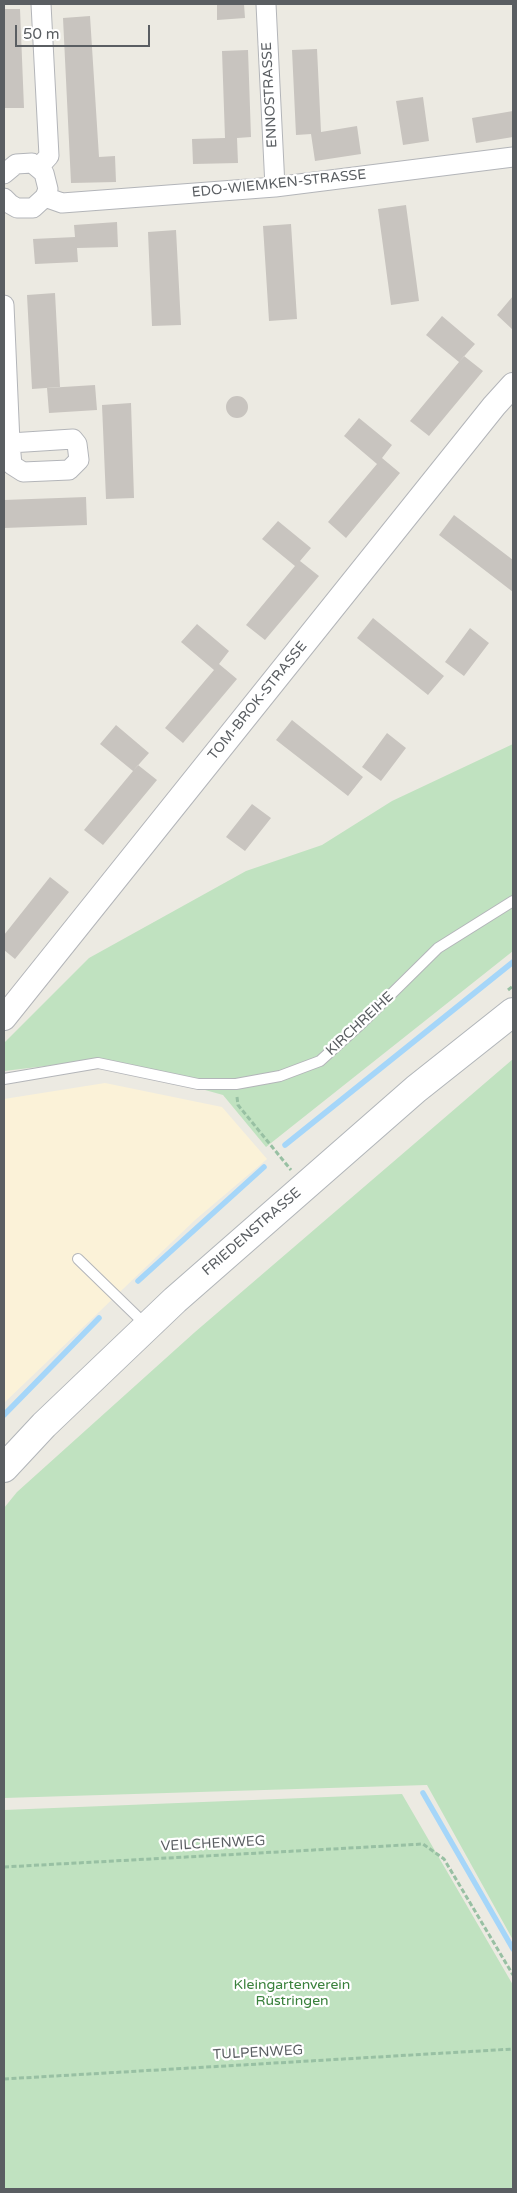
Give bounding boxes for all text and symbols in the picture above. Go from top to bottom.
scale bar [18,15,152,47]
text: 50 m [23,25,60,43]
street label: ENNOSTRASSE [259,42,281,148]
street label: EDO-WIEMKEN-STRASSE [191,166,367,202]
street label: TOM-BROK-STRASSE [205,638,311,764]
street label: KIRCHREIHE [323,989,397,1059]
street label: FRIEDENSTRASSE [199,1185,305,1279]
street label: VEILCHENWEG [160,1833,266,1855]
park label: Kleingartenverein Rüstringen [234,1977,350,2010]
street label: TULPENWEG [212,2042,304,2064]

